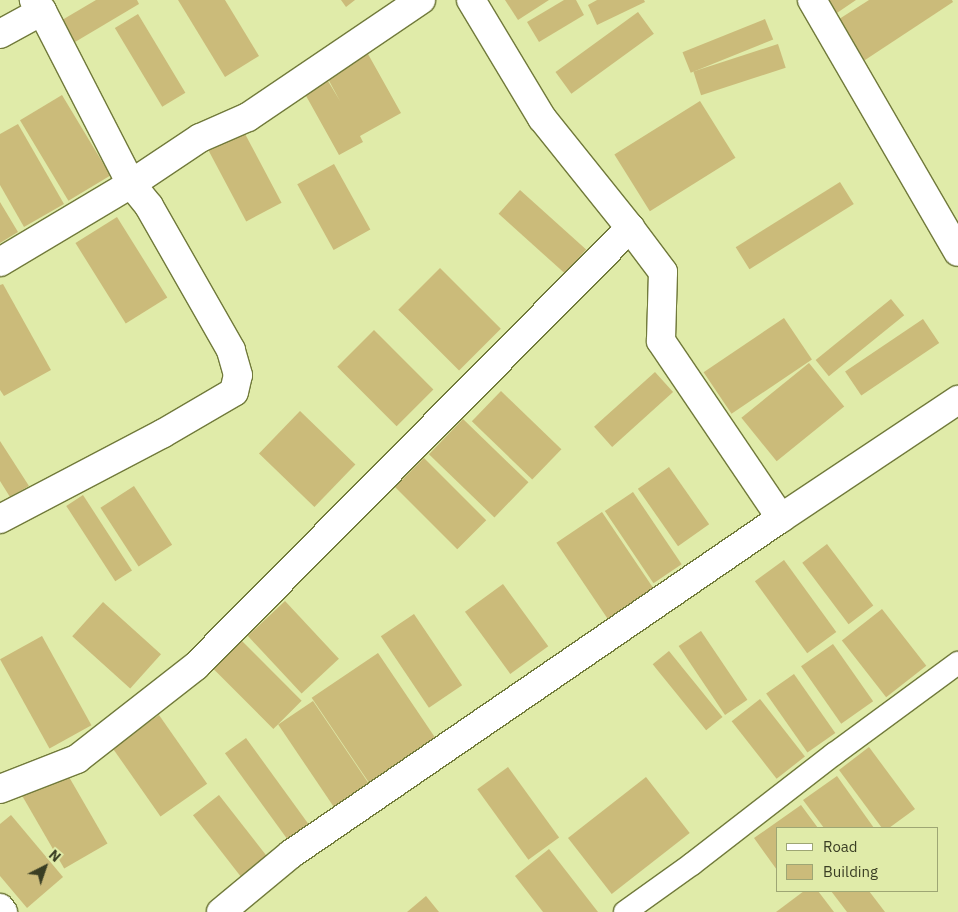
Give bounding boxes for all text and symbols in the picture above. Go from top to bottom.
legend [776,827,938,892]
text: Road [823,837,858,856]
north arrow [20,842,70,892]
text: N [45,846,65,866]
text: Building [823,862,878,881]

